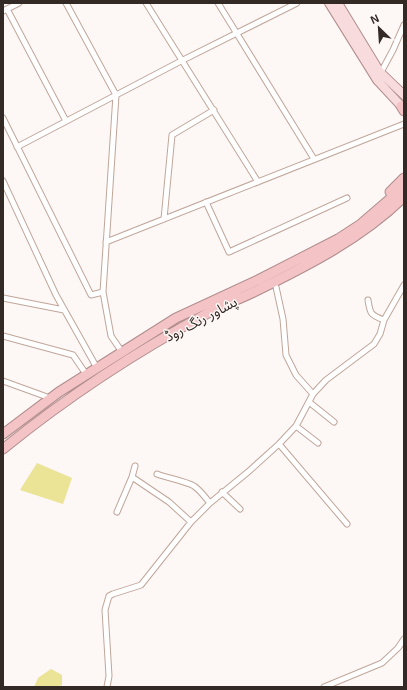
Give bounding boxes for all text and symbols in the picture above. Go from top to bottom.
north arrow [359,8,399,48]
text: N [369,12,381,26]
street label: پشاور رنگ روڈ [162,293,241,347]

